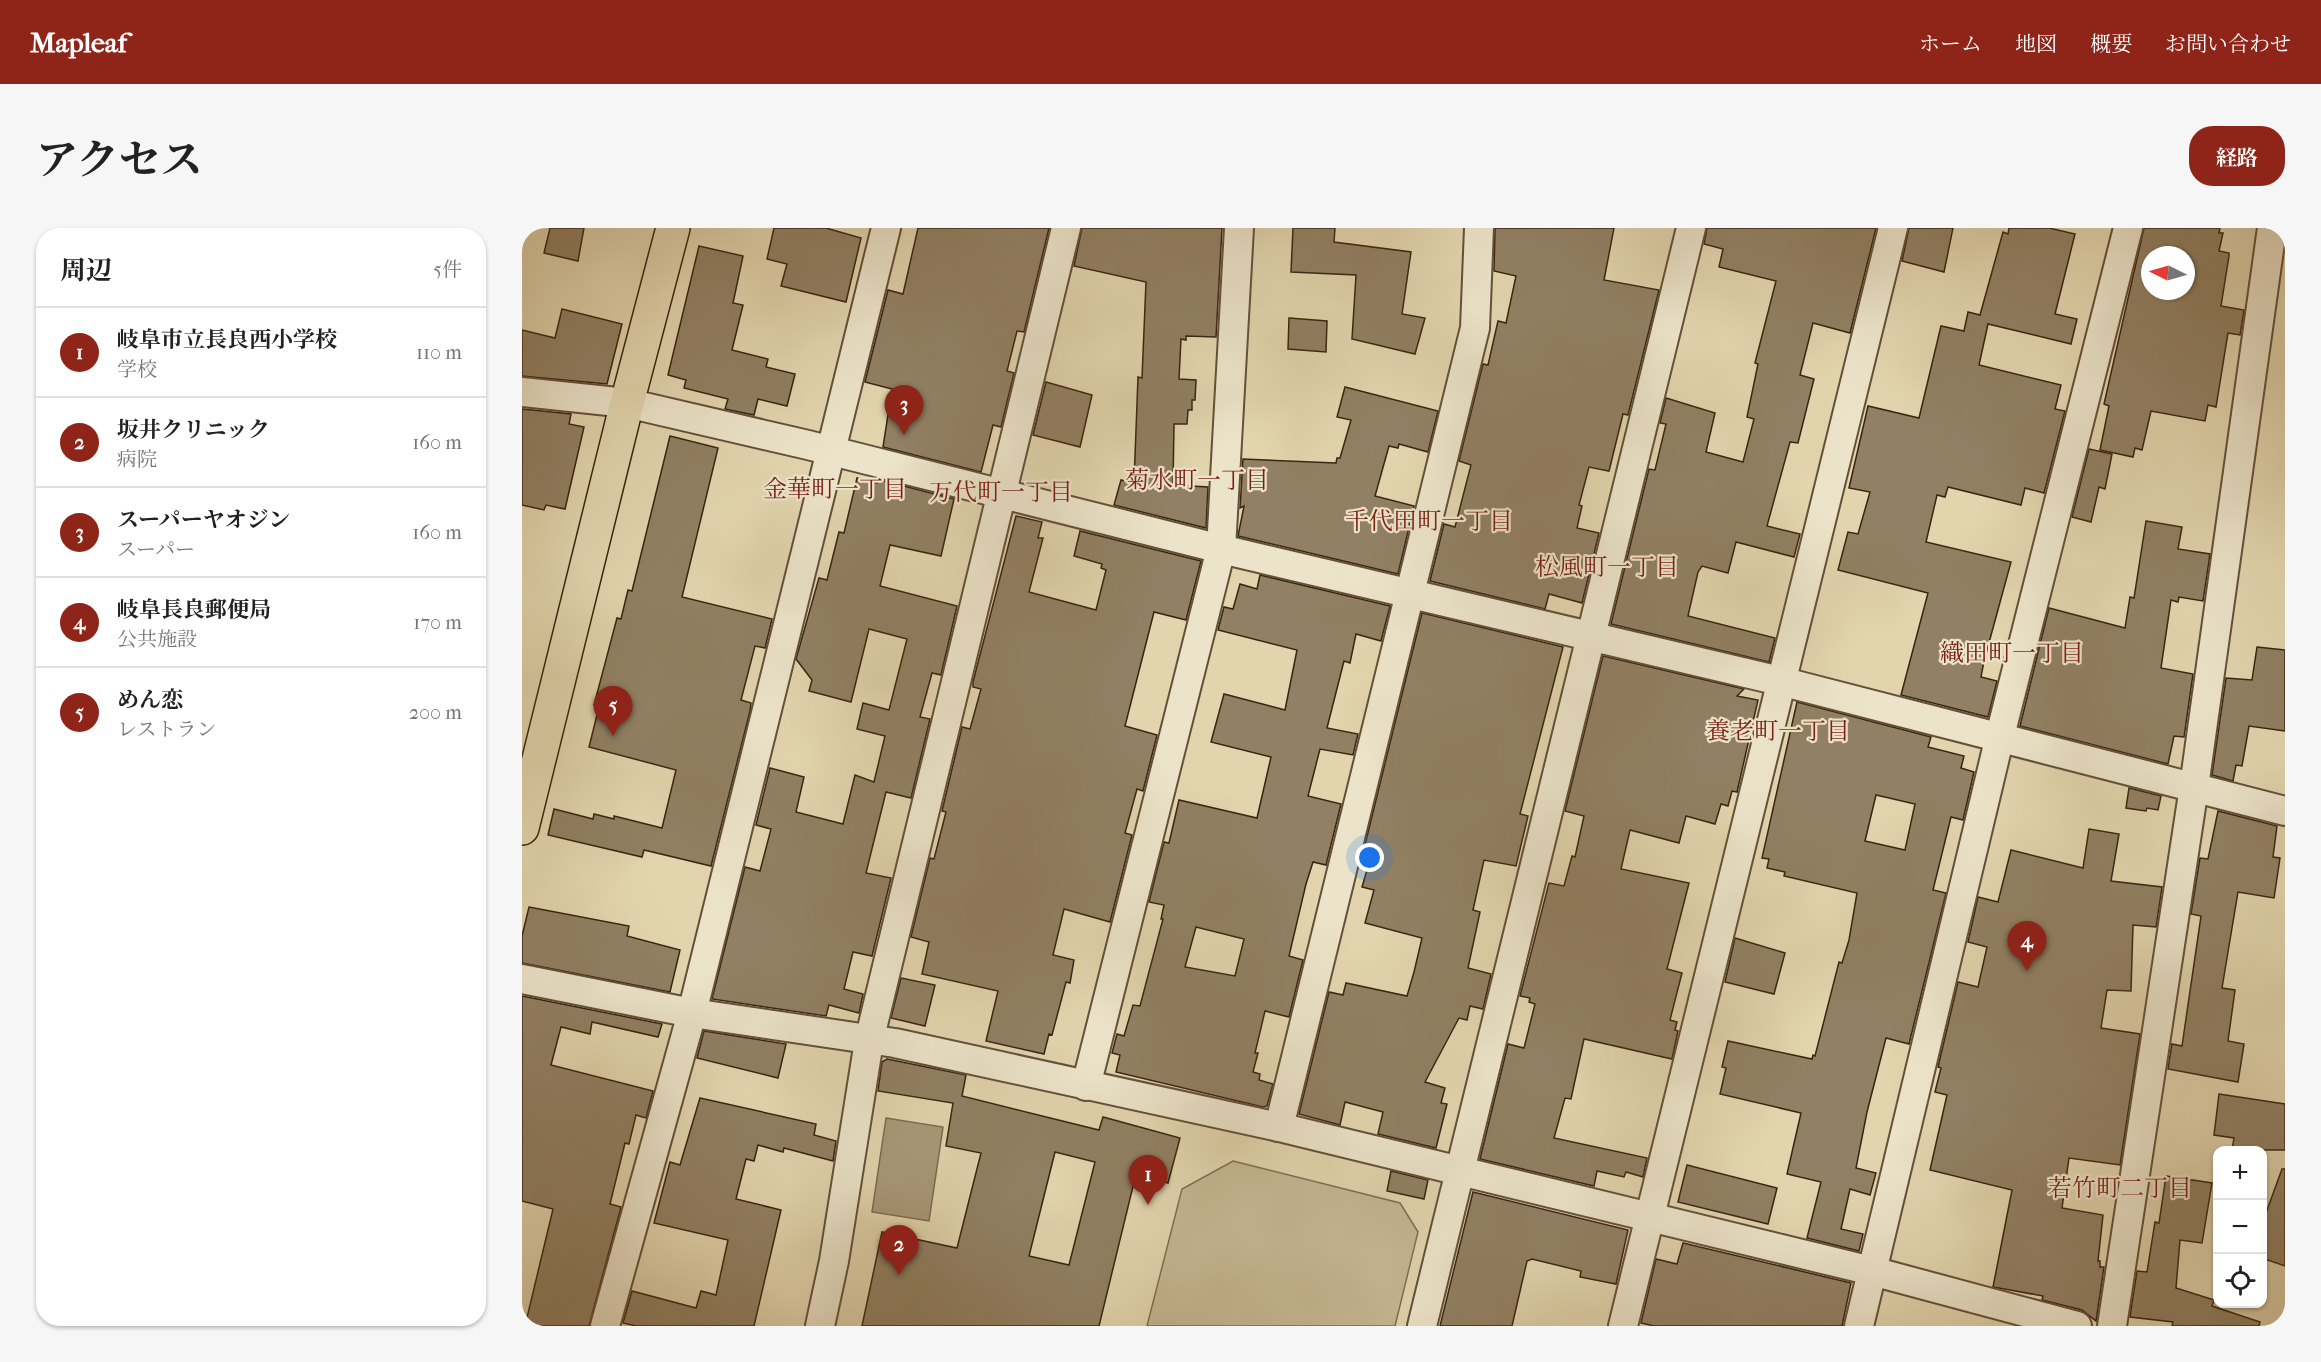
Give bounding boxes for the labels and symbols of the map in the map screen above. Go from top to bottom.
north arrow [2141,246,2195,300]
pin: 3 [884,386,923,435]
district label: 菊水町一丁目 [1125,466,1269,494]
district label: 金華町一丁目 [763,475,907,503]
district label: 万代町一丁目 [929,478,1073,506]
district label: 千代田町一丁目 [1345,507,1513,535]
district label: 松風町一丁目 [1535,553,1679,581]
district label: 織田町一丁目 [1940,639,2084,667]
pin: 5 [594,686,632,736]
district label: 養老町一丁目 [1706,717,1850,745]
your location [1355,843,1384,872]
pin: 4 [2008,922,2046,971]
pin: 1 [1128,1156,1168,1205]
district label: 若竹町二丁目 [2048,1174,2192,1202]
pin: 2 [880,1226,919,1275]

